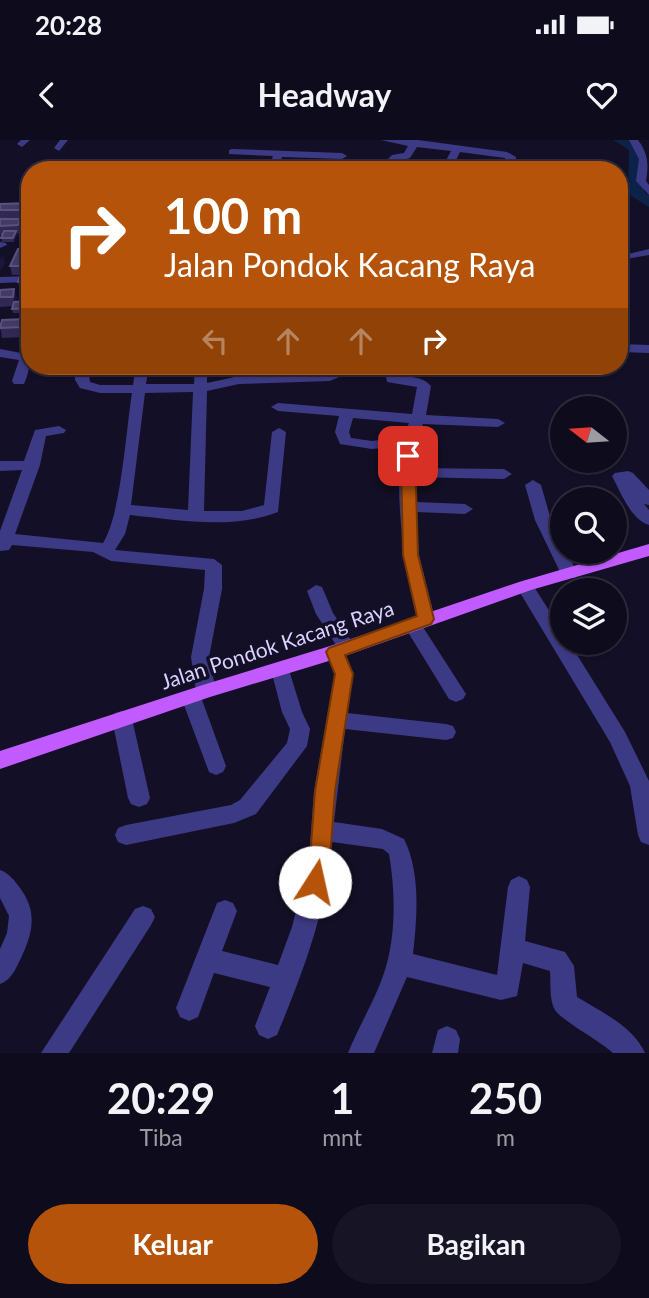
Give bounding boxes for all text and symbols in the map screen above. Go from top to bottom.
text: 20:28 [35,9,102,41]
text: Headway [258,75,391,114]
icon: back [28,76,66,114]
icon: heart [583,76,621,114]
text: 100 m [164,186,302,244]
icon: right [49,189,140,280]
text: Jalan Pondok Kacang Raya [164,245,535,284]
icon: left [196,322,234,360]
icon: ahead [269,322,307,360]
icon: ahead [342,322,380,360]
icon: right [415,322,453,360]
north arrow [550,396,626,472]
map controls [550,396,627,655]
pin [378,426,438,486]
icon: arrive [389,437,427,475]
button: search [550,487,627,564]
button: layers [550,578,627,655]
street label: Jalan Pondok Kacang Raya [157,594,397,694]
position arrow [278,845,352,919]
text: 20:29 [107,1073,215,1123]
text: 1 [330,1073,354,1123]
text: 250 [469,1073,542,1123]
text: Tiba [139,1123,183,1151]
text: mnt [322,1123,362,1151]
text: m [496,1123,515,1151]
button: Keluar [28,1204,318,1284]
button: Bagikan [332,1204,621,1284]

